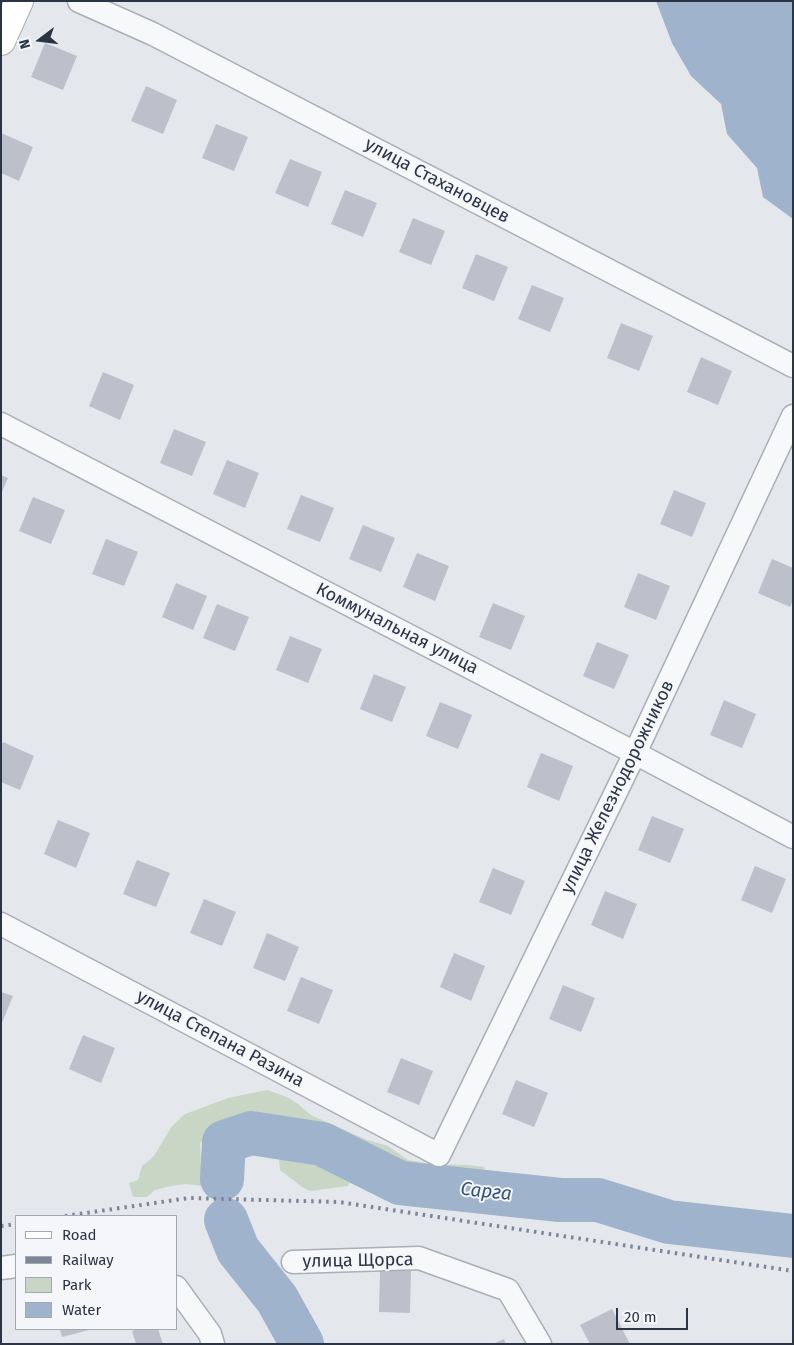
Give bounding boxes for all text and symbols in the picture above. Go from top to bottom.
north arrow [15,15,65,65]
text: N [16,37,34,51]
street label: улица Стахановцев [361,134,513,228]
street label: Коммунальная улица [312,579,482,679]
street label: улица Железнодорожников [557,677,679,897]
street label: улица Степана Разина [132,986,308,1092]
water label: Сарга [459,1178,513,1206]
legend [15,1215,178,1330]
text: Road [62,1226,97,1244]
street label: улица Щорса [302,1249,414,1273]
text: Railway [62,1251,114,1269]
text: Park [62,1276,92,1294]
scale bar [619,1298,692,1330]
text: Water [62,1301,101,1319]
text: 20 m [624,1308,657,1326]

